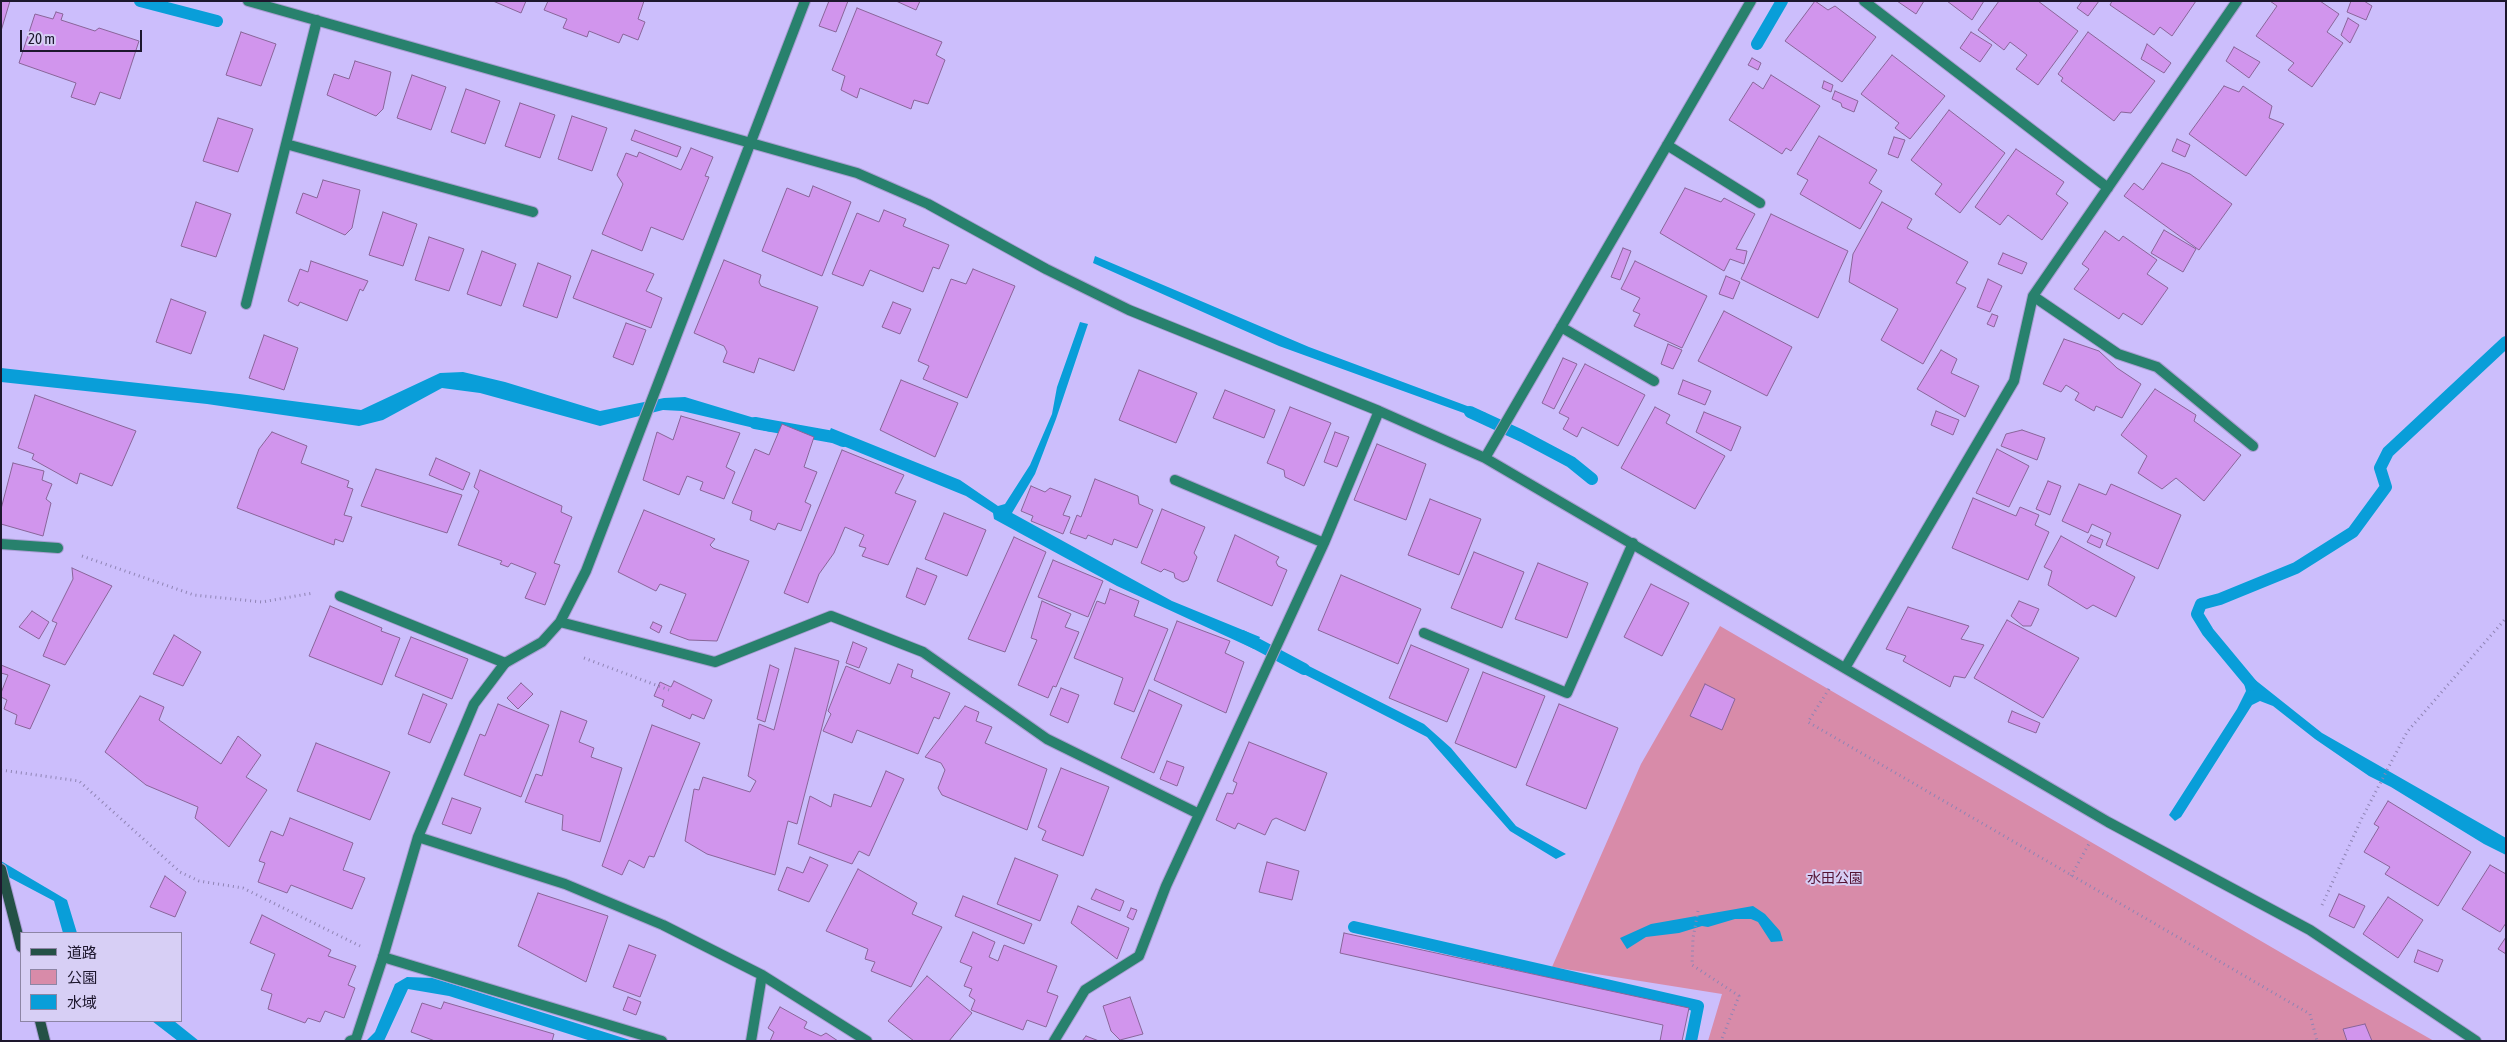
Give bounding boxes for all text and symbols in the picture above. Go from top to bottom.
scale bar [22,20,145,52]
text: 20 m [28,30,55,47]
park label: 水田公園 [1807,871,1863,887]
legend [20,932,182,1022]
text: 道路 [67,944,97,961]
text: 公園 [67,969,97,986]
text: 水域 [67,994,97,1011]

